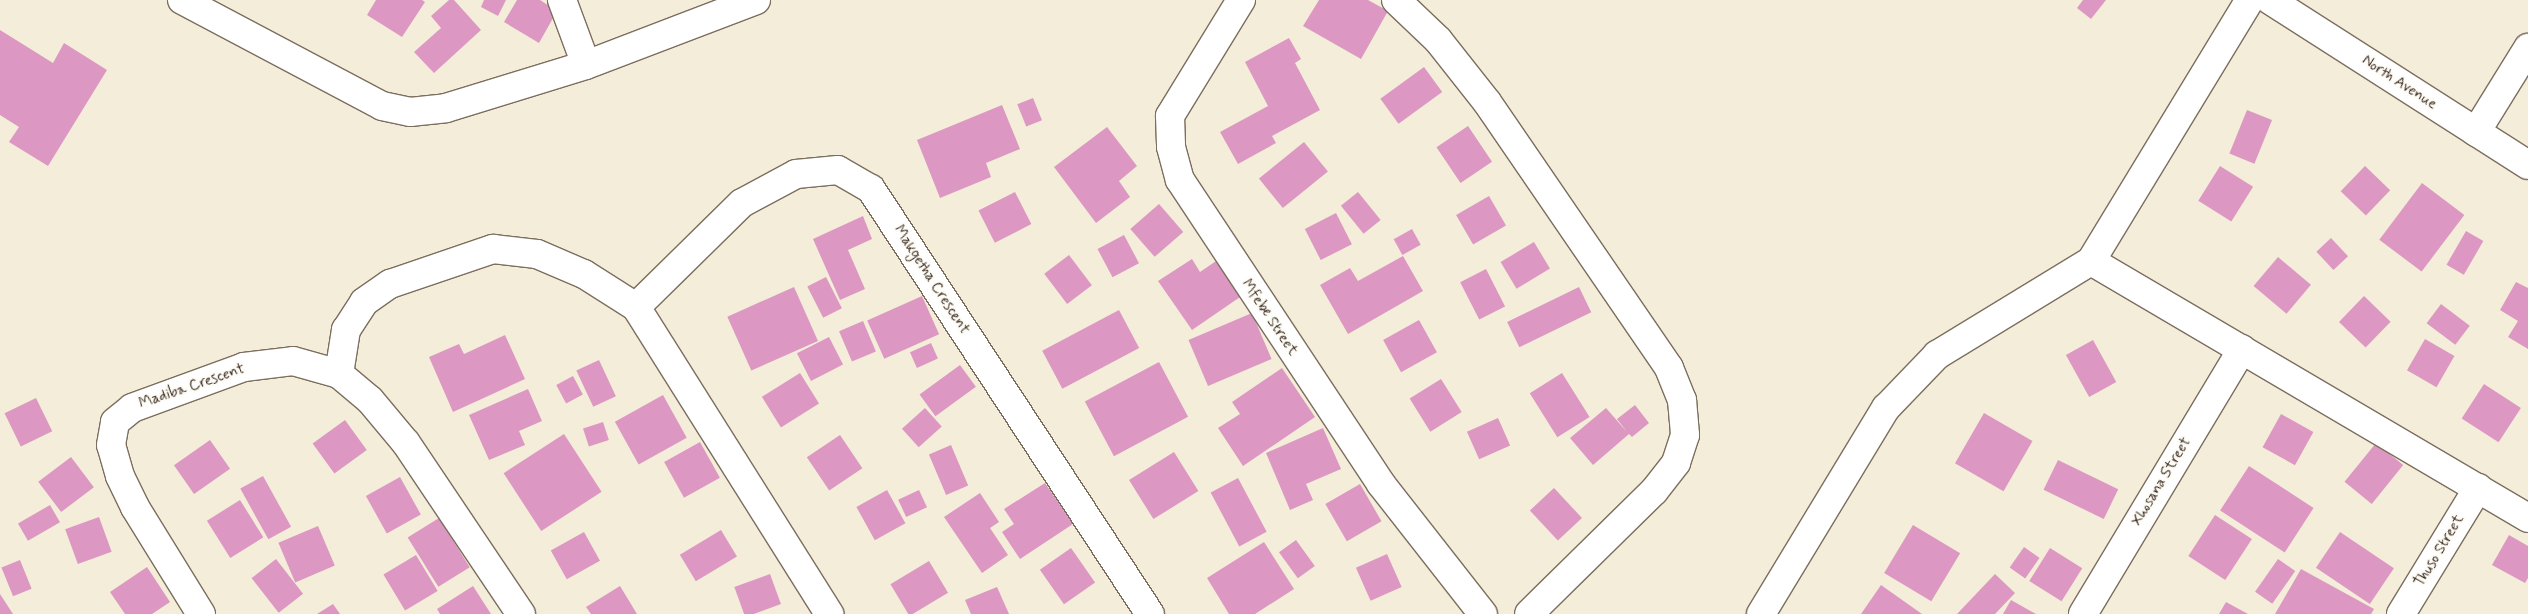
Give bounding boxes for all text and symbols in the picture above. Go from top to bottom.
street label: North Avenue [2358,52,2440,114]
street label: Makgetha Crescent [889,223,973,337]
street label: Mfebe Street [1237,276,1301,360]
street label: Madiba Crescent [137,361,247,413]
street label: Xhosana Street [2129,435,2195,529]
street label: Thuso Street [2411,511,2469,591]

